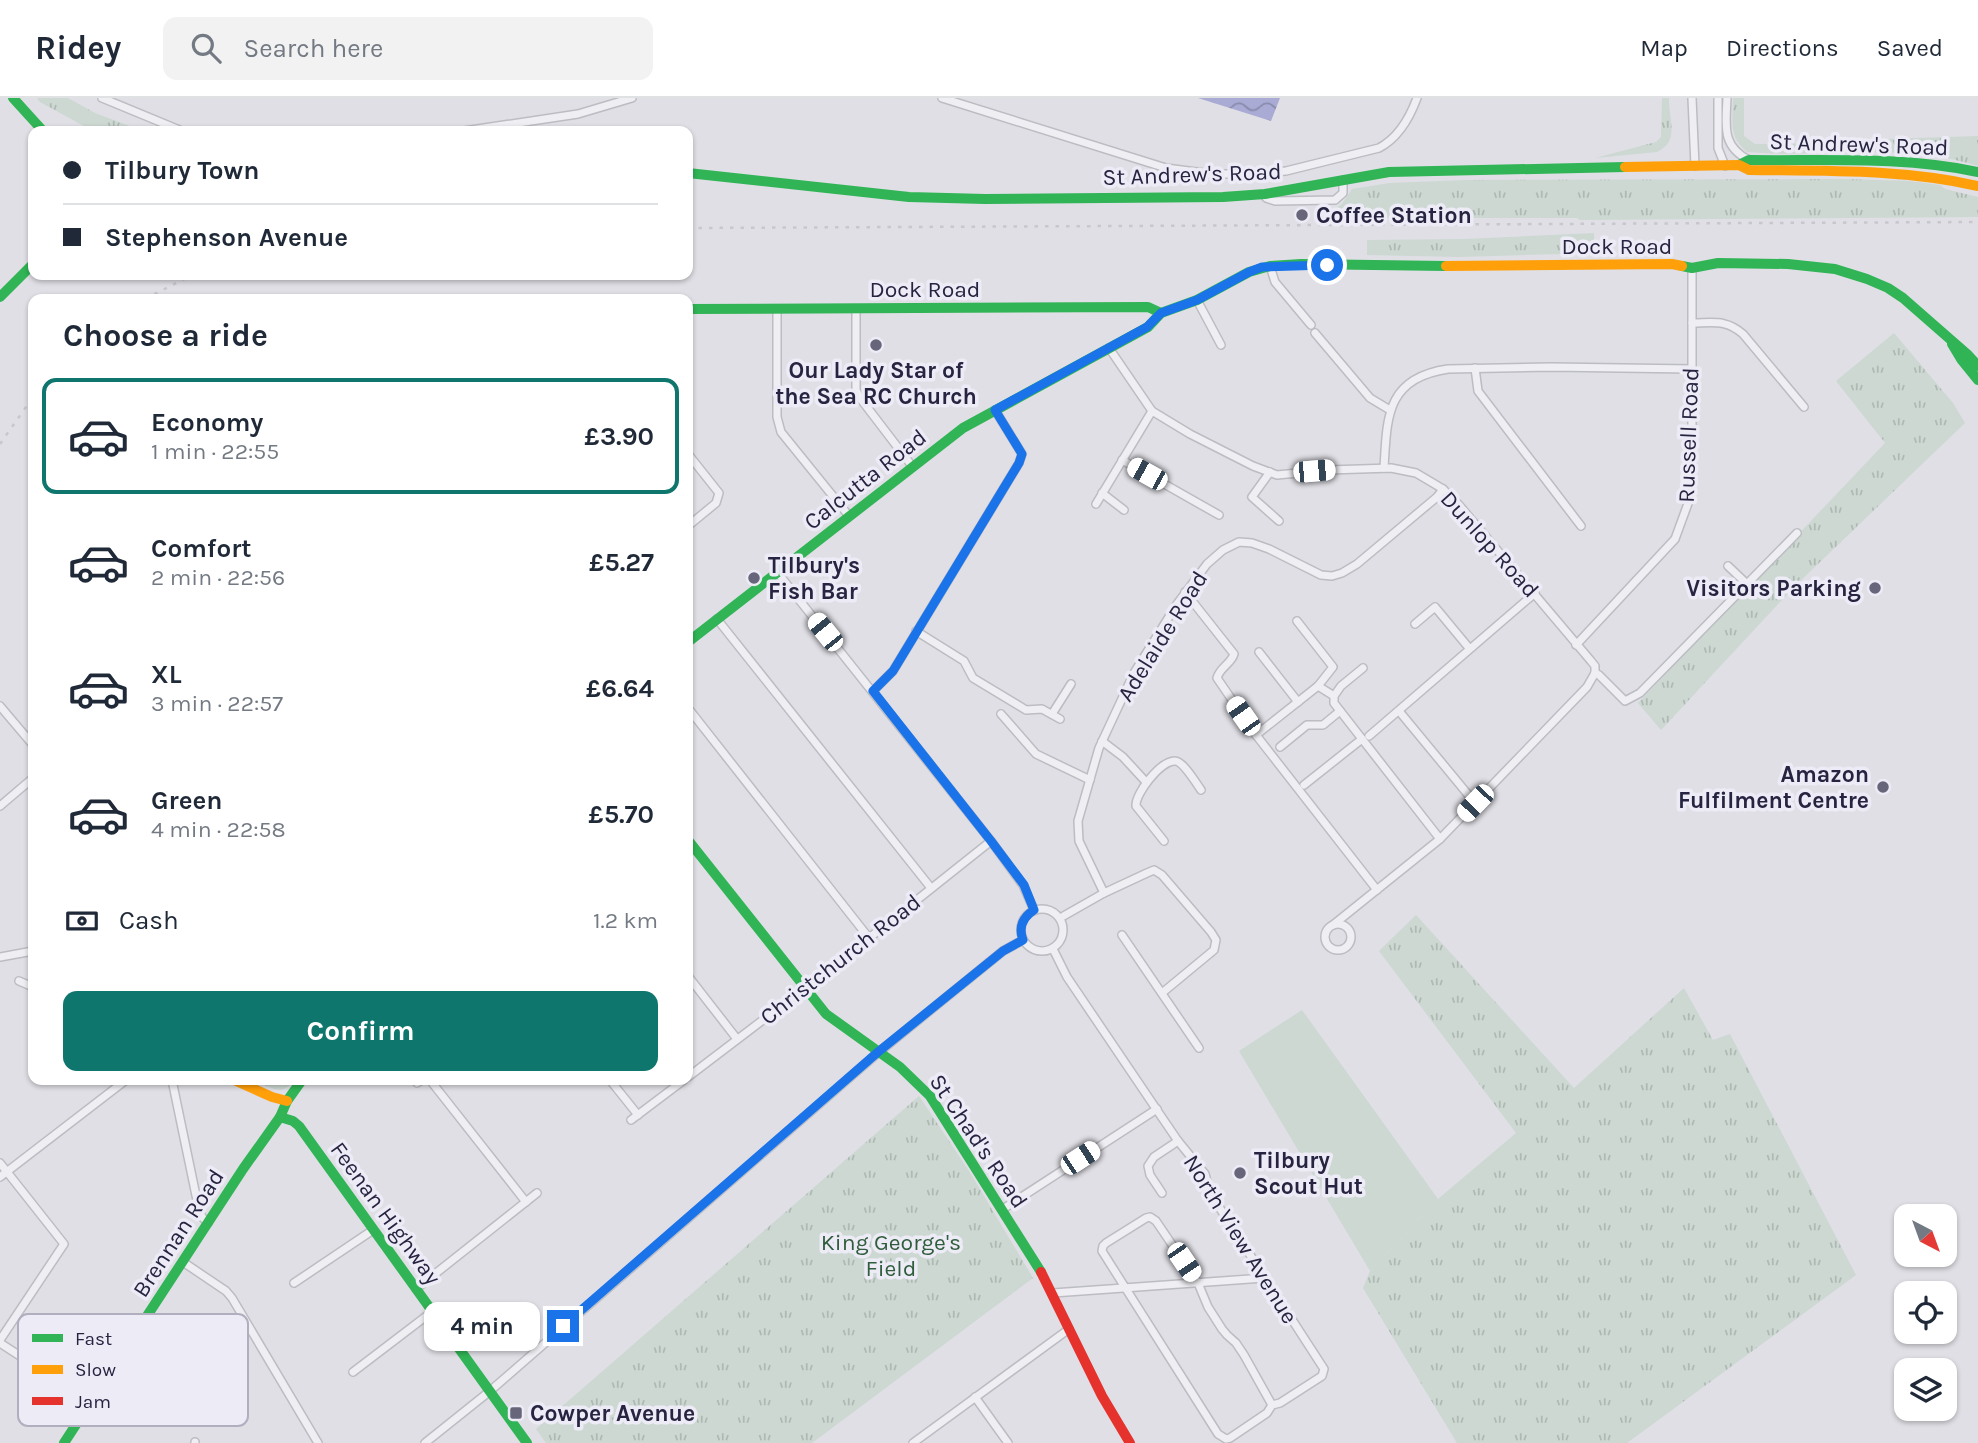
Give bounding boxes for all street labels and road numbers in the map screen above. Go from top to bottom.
street label: St Andrew's Road [1769,128,1949,161]
street label: St Andrew's Road [1102,158,1282,191]
street label: Dock Road [1562,233,1673,260]
street label: Dock Road [870,276,981,303]
street label: Russell Road [1673,367,1704,503]
street label: Calcutta Road [799,423,932,535]
street label: Dunlop Road [1435,486,1544,603]
street label: Adelaide Road [1112,566,1213,706]
street label: Christchurch Road [755,888,926,1030]
street label: St Chad's Road [924,1069,1033,1213]
street label: Feenan Highway [325,1137,447,1290]
street label: North View Avenue [1178,1150,1303,1329]
street label: Brennan Road [127,1164,230,1302]

